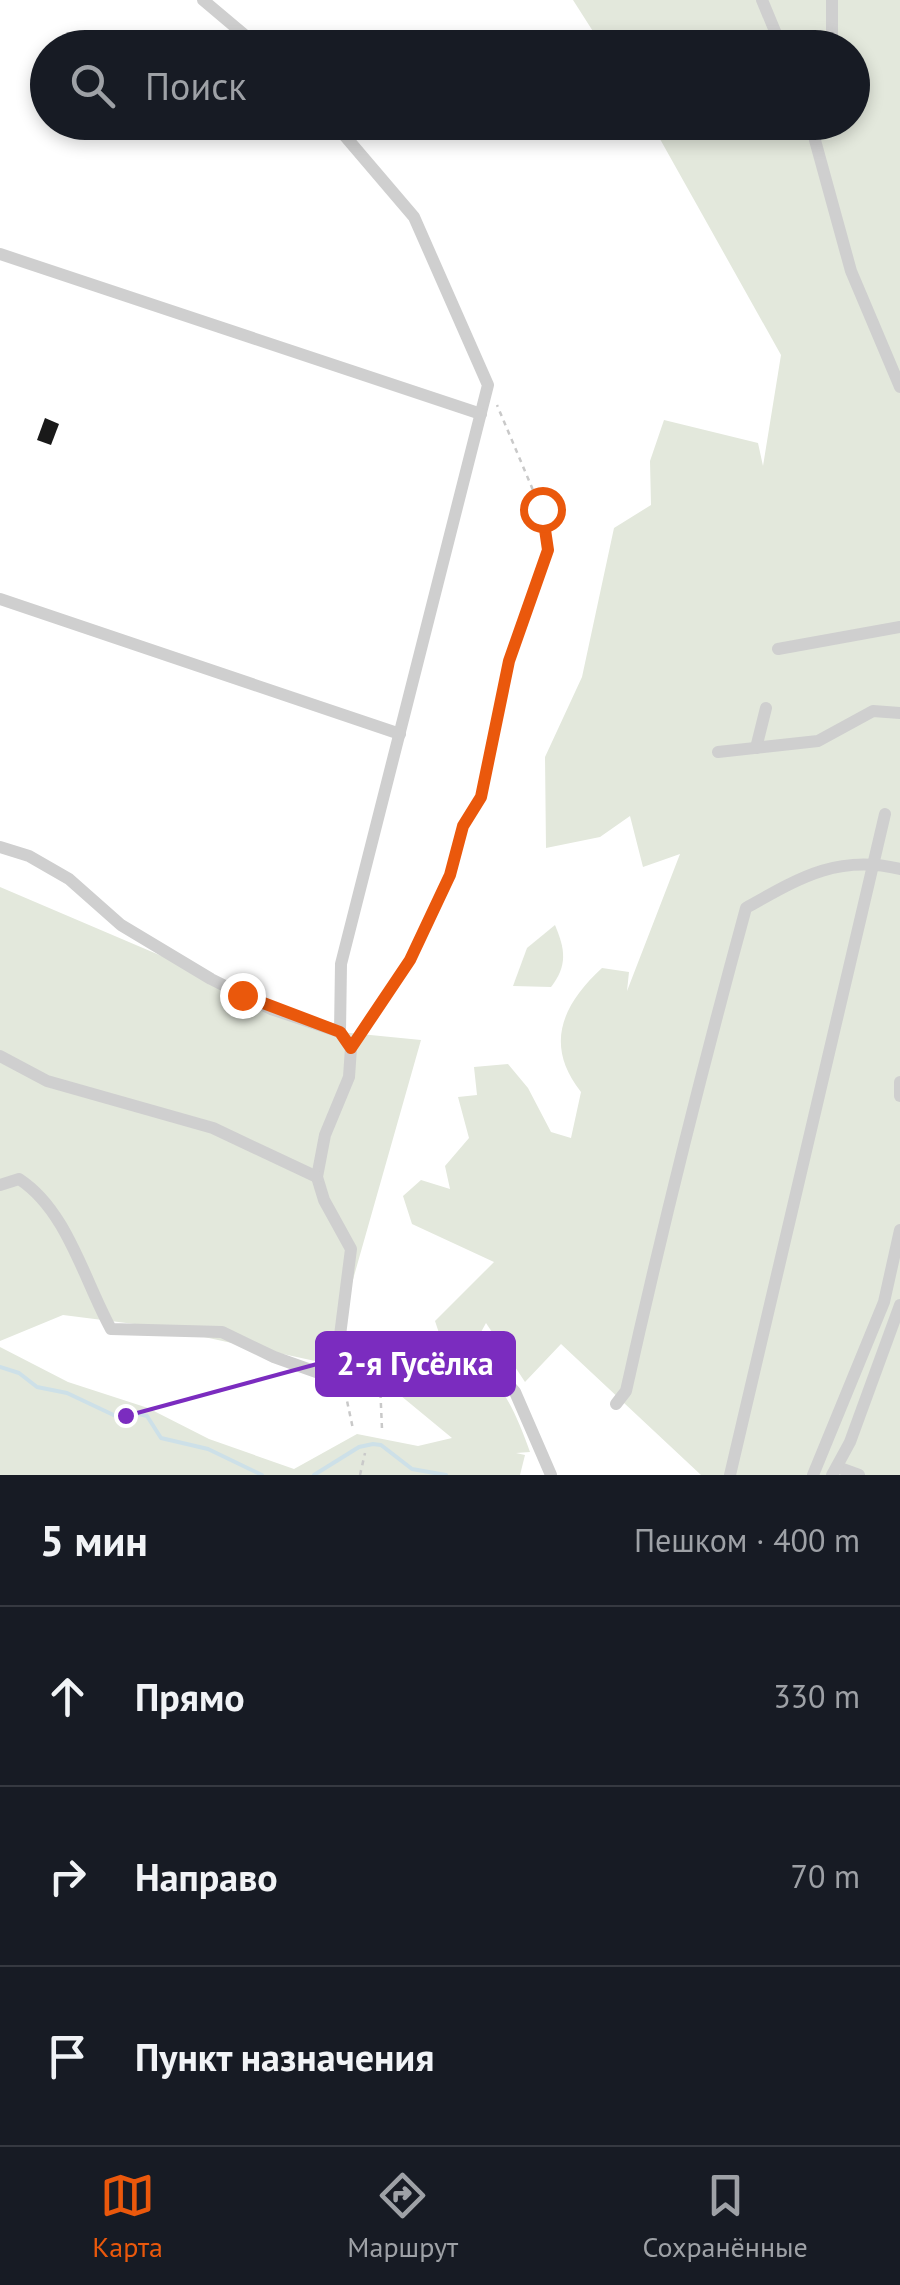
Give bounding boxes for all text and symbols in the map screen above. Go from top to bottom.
search box [30,30,870,140]
icon: search [65,58,120,113]
text: Поиск [145,61,246,110]
route start [520,487,566,533]
route end [220,973,266,1019]
callout: 2-я Гусёлка [317,1333,514,1395]
text: 2-я Гусёлка [336,1342,494,1384]
text: 5 мин [40,1513,148,1568]
text: Пешком · 400 m [634,1519,860,1561]
icon: ahead [40,1669,95,1724]
text: Прямо [135,1672,245,1721]
text: 330 m [773,1675,860,1717]
icon: right [40,1849,95,1904]
text: Направо [135,1852,278,1901]
text: 70 m [791,1855,860,1897]
icon: arrive [40,2029,95,2084]
text: Пункт назначения [135,2032,434,2081]
tab: Карта [92,2168,163,2265]
tab: Маршрут [347,2168,458,2265]
tab: Сохранённые [643,2168,808,2265]

